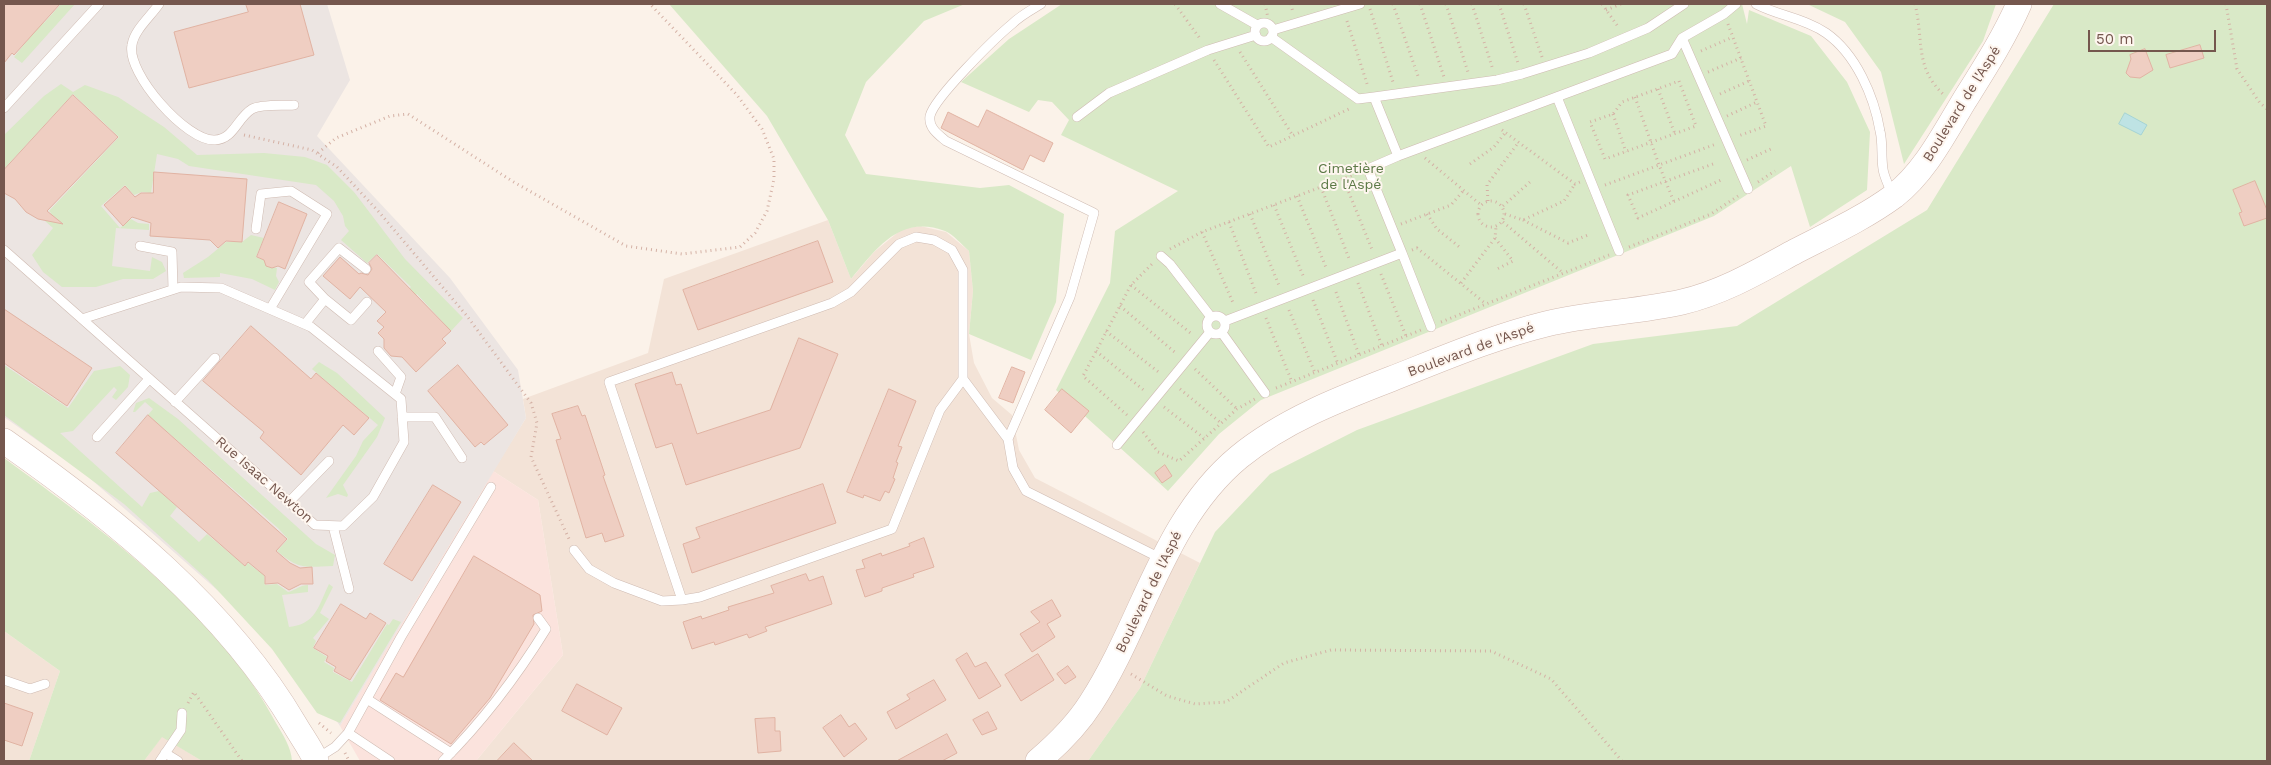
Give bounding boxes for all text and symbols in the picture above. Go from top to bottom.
scale bar [2091,20,2218,52]
text: 50 m [2096,30,2133,48]
street label: Boulevard de l'Aspé [1920,43,2004,165]
park label: Cimetière de l'Aspé [1318,161,1384,193]
street label: Boulevard de l'Aspé [1406,319,1536,381]
street label: Rue Isaac Newton [212,433,316,527]
street label: Boulevard de l'Aspé [1112,528,1186,656]

